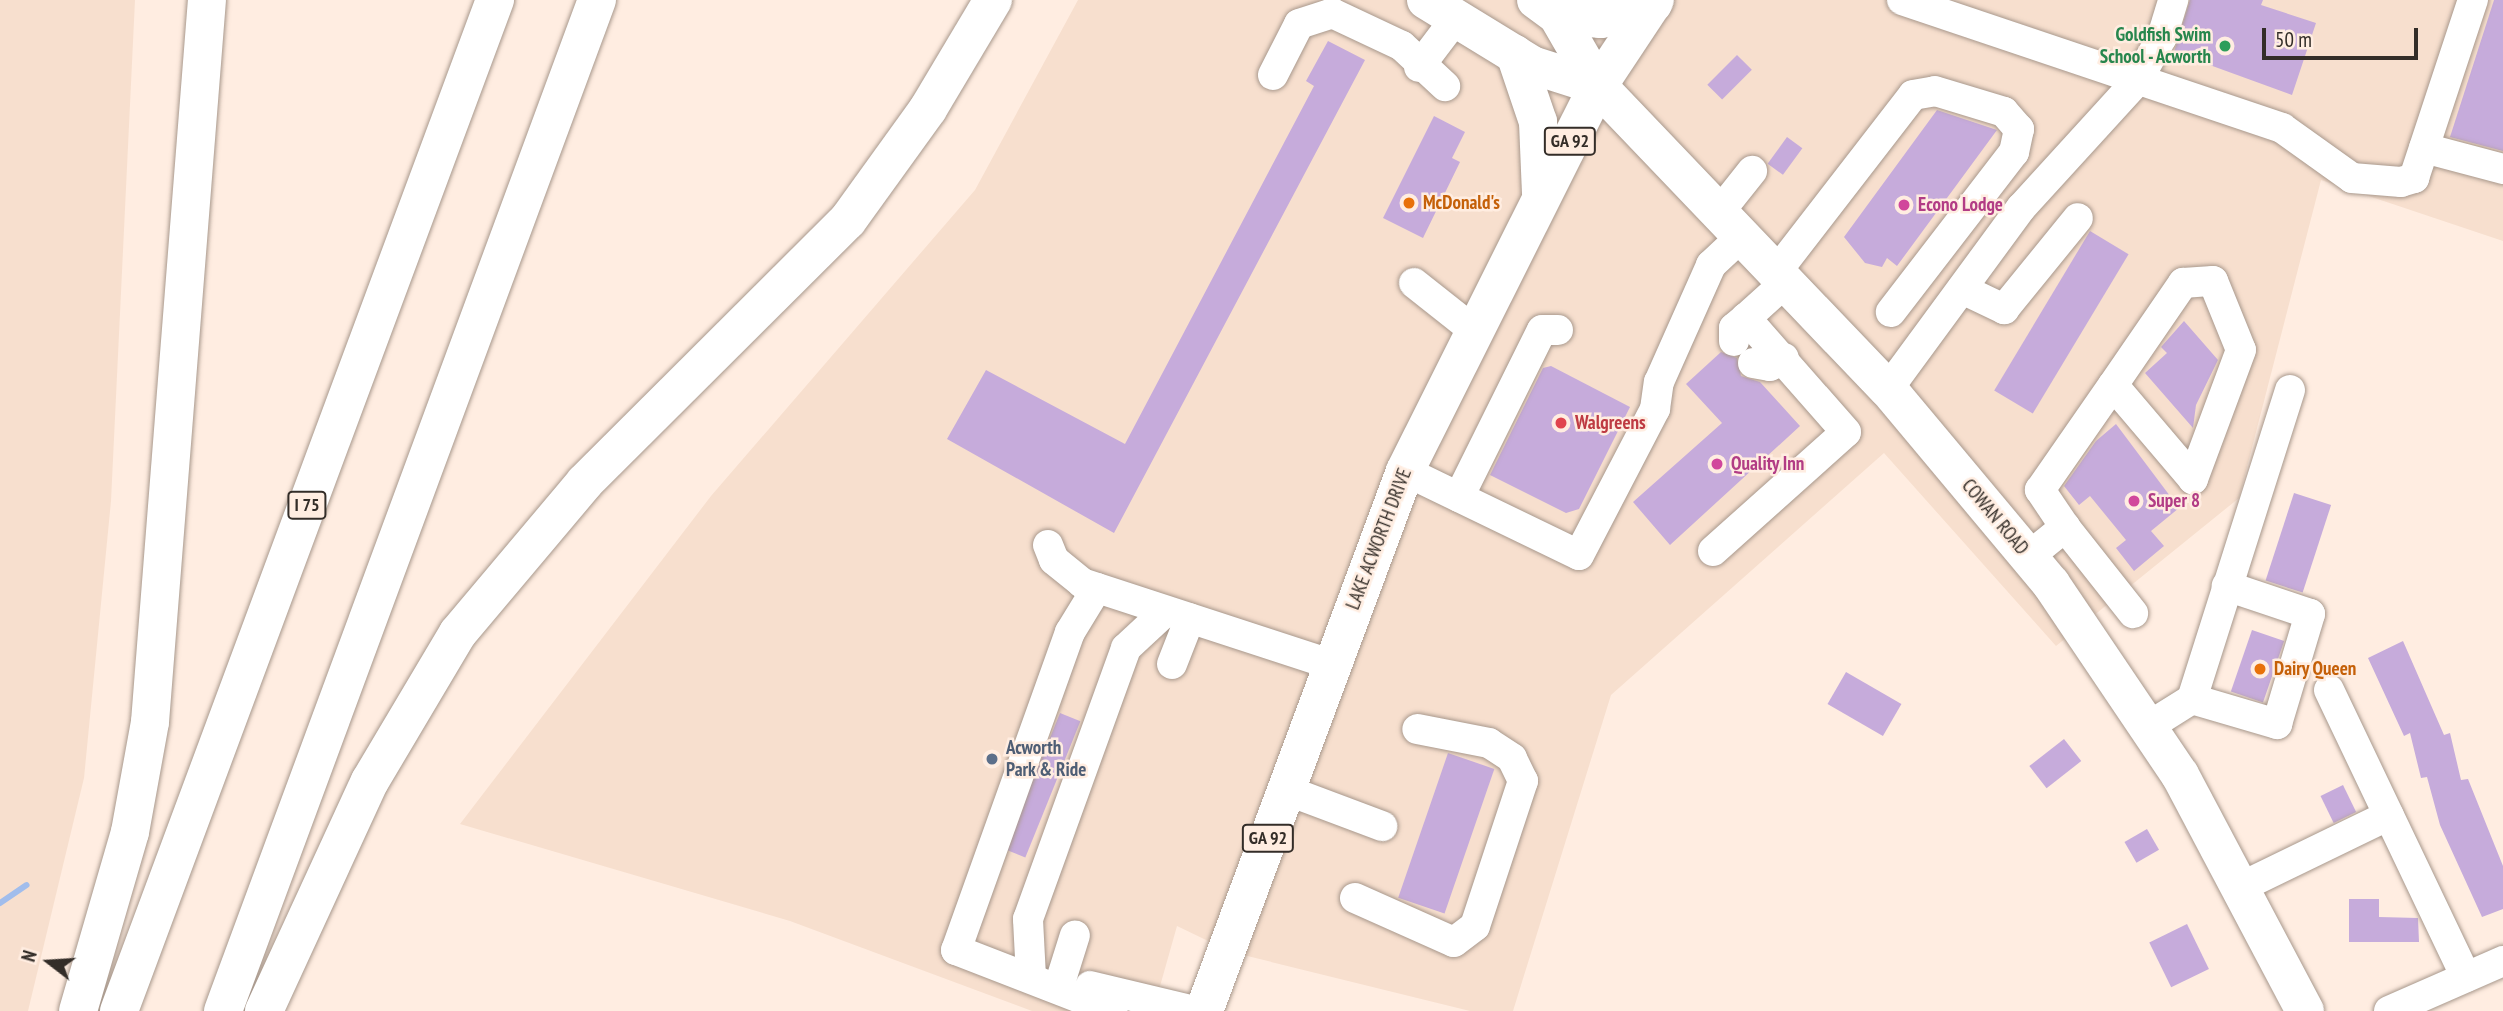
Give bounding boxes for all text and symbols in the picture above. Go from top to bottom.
scale bar [2265,14,2421,58]
place label: Goldfish Swim School - Acworth [2097,24,2211,68]
text: 50 m [2275,26,2312,53]
marker: Goldfish Swim School - Acworth [2217,38,2233,54]
road number: GA 92 [1542,126,1598,156]
place label: McDonald's [1423,192,1500,214]
place label: Econo Lodge [1918,194,2003,216]
marker: McDonald's [1401,195,1417,211]
marker: Econo Lodge [1896,197,1912,213]
place label: Walgreens [1575,412,1646,434]
marker: Walgreens [1553,415,1569,431]
place label: Quality Inn [1731,453,1805,475]
marker: Quality Inn [1709,456,1725,472]
street label: LAKE ACWORTH DRIVE [1341,465,1417,613]
street label: COWAN ROAD [1957,475,2033,559]
road number: I 75 [286,490,328,520]
place label: Super 8 [2148,490,2200,512]
marker: Super 8 [2126,493,2142,509]
place label: Dairy Queen [2274,658,2357,680]
marker: Dairy Queen [2252,661,2268,677]
place label: Acworth Park & Ride [1006,737,1087,781]
marker: Acworth Park & Ride [984,751,1000,767]
road number: GA 92 [1240,824,1296,852]
north arrow [14,927,84,997]
text: N [16,947,42,964]

